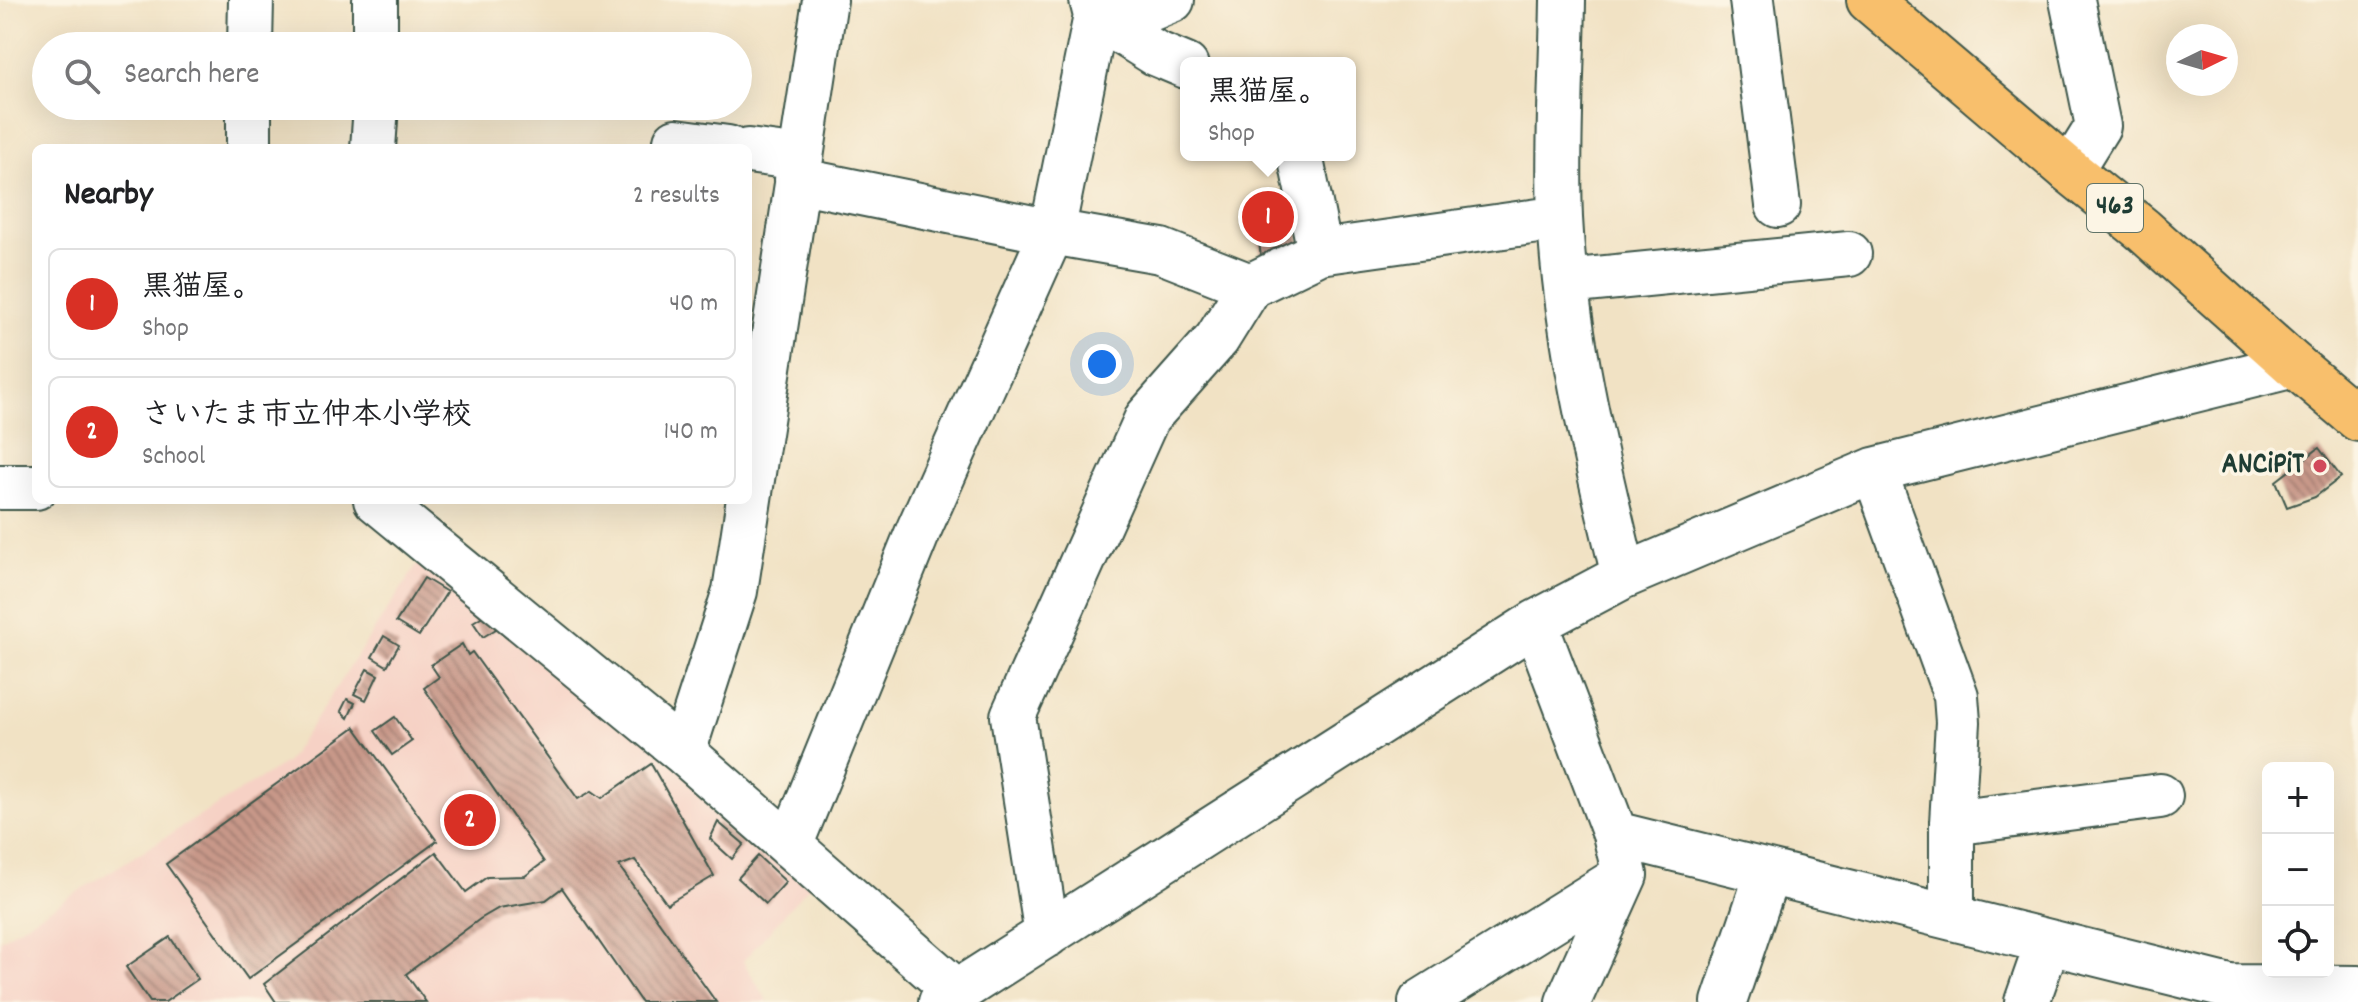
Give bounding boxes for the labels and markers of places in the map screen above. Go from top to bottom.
pin: 1 [1242,187,1294,247]
place label: ANCiPiT [2221,445,2305,488]
marker: ANCiPiT [2311,457,2329,475]
pin: 2 [444,790,496,850]

